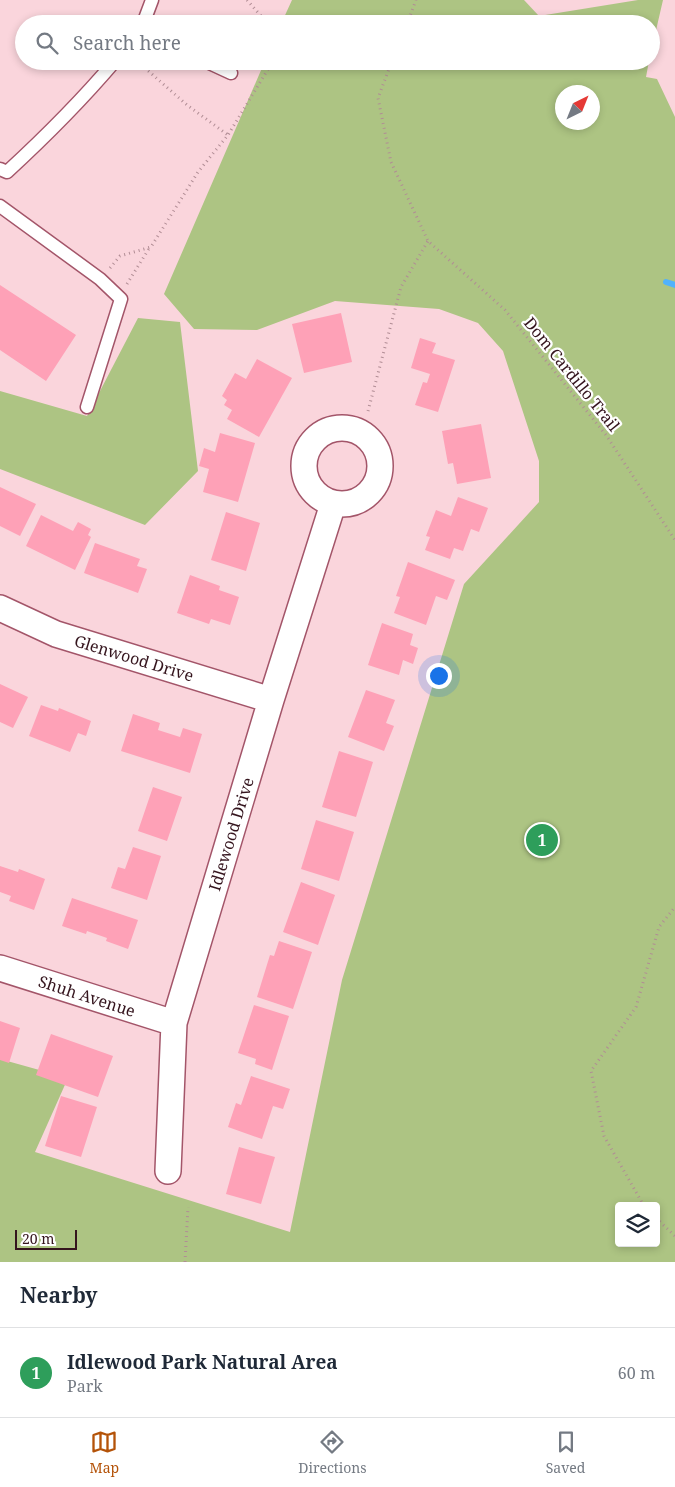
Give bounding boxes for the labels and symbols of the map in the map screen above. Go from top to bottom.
north arrow [555,85,600,130]
street label: Dom Cardillo Trail [519,312,625,436]
street label: Glenwood Drive [72,629,196,687]
your location [426,663,452,689]
street label: Idlewood Drive [203,775,259,893]
pin: 1 [526,821,558,859]
street label: Shuh Avenue [36,970,138,1022]
scale bar [15,1227,78,1250]

